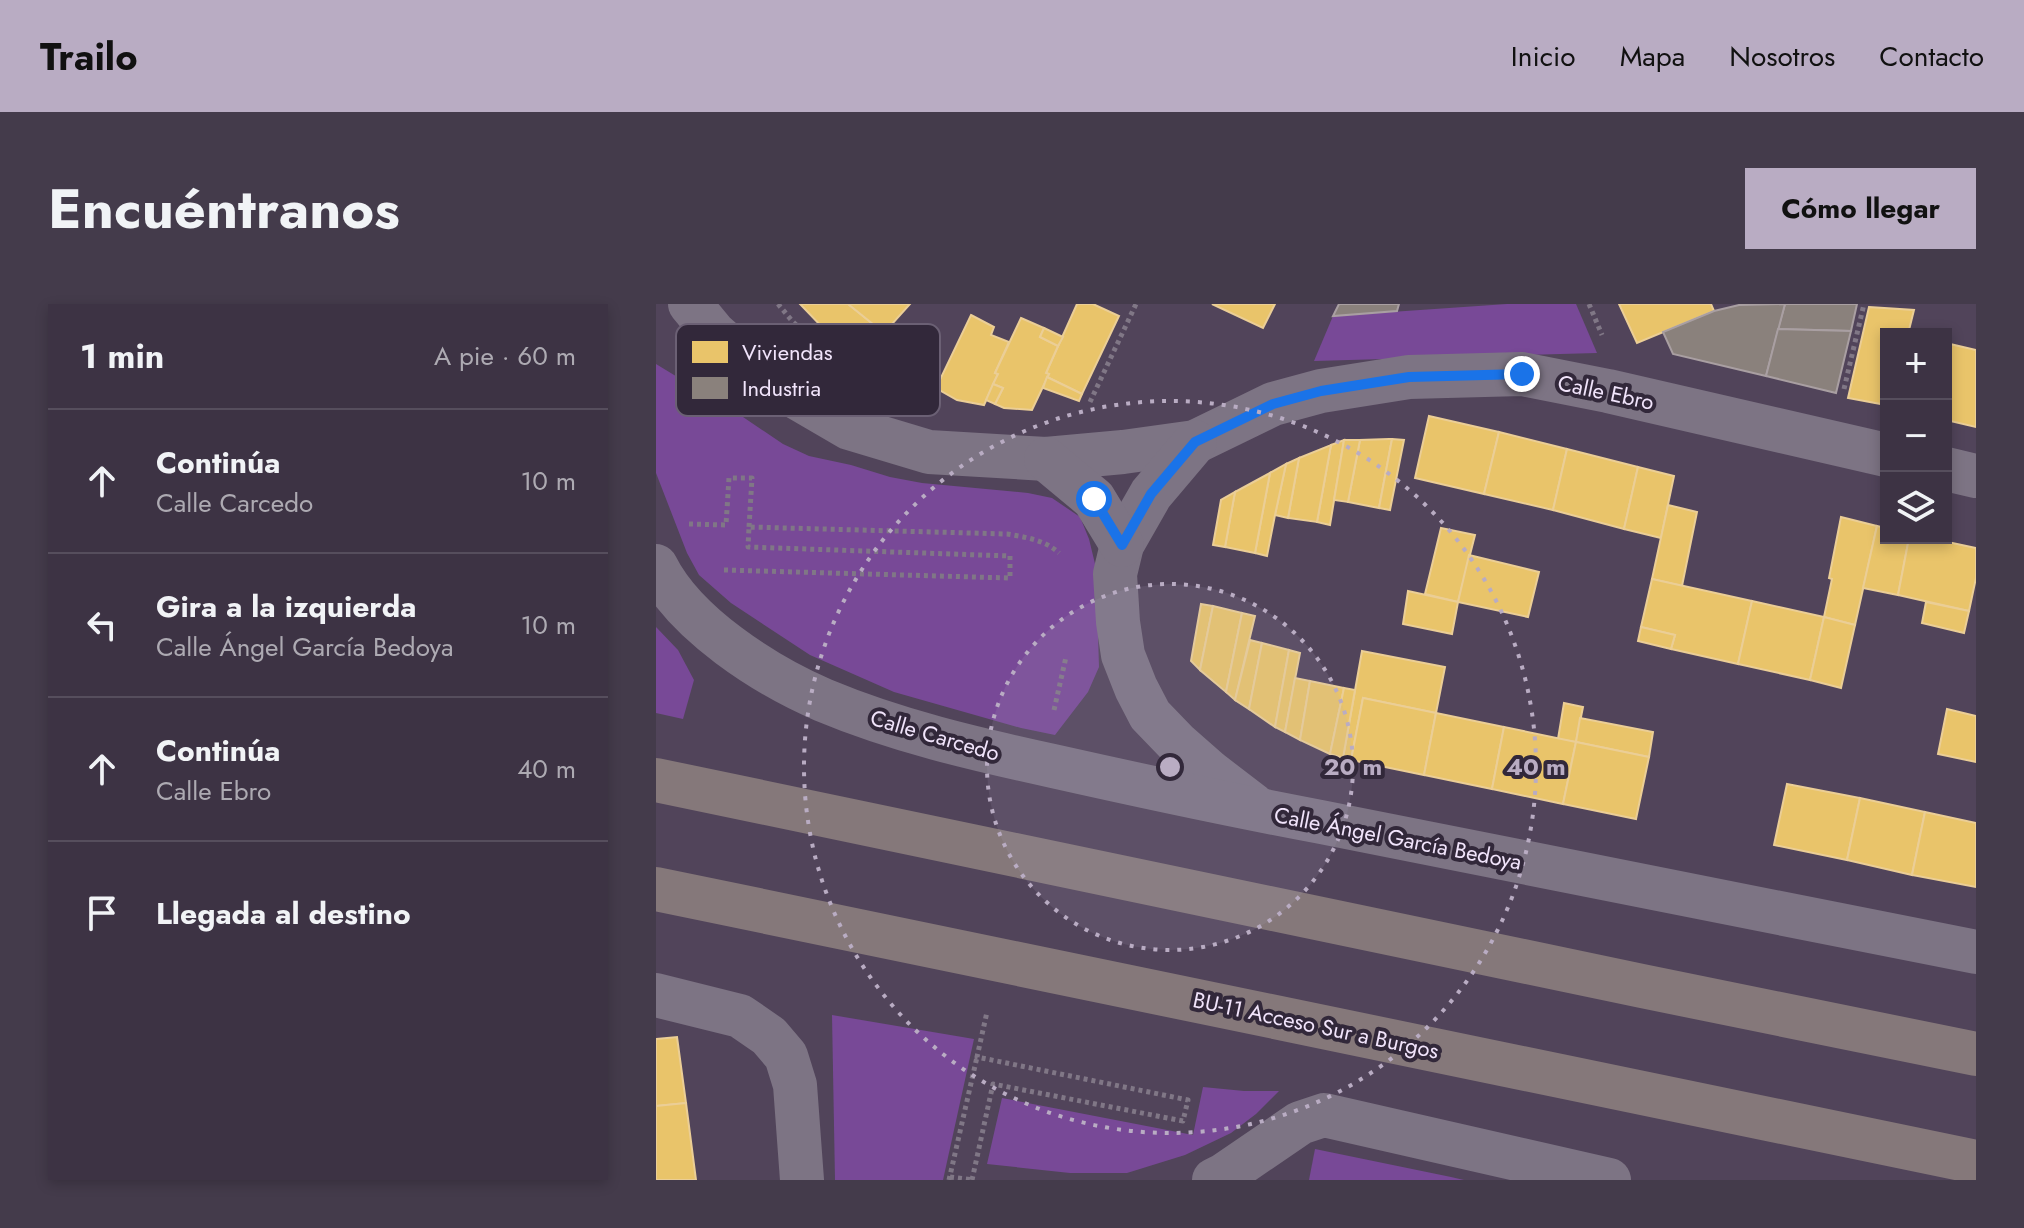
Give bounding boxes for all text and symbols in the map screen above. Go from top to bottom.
text: Trailo [40,29,138,84]
text: Inicio [1511,36,1576,77]
text: Mapa [1620,36,1685,77]
text: Nosotros [1729,36,1835,77]
text: Contacto [1879,36,1984,77]
text: Encuéntranos [48,168,400,249]
button: Cómo llegar [1745,168,1976,249]
legend [676,324,940,416]
map controls [1880,328,1952,544]
button: + [1880,328,1952,400]
text: 1 min [80,332,164,381]
text: Viviendas [742,336,833,368]
text: A pie · 60 m [434,337,576,375]
route end [1504,356,1540,392]
street label: Calle Ebro [1555,366,1657,418]
text: Industria [742,372,821,404]
button: − [1880,400,1952,472]
text: Continúa [156,441,280,484]
icon: ahead [80,459,124,503]
text: 10 m [521,462,576,500]
button: layers [1880,472,1952,544]
route start [1076,481,1112,517]
text: Calle Carcedo [156,484,313,522]
text: Gira a la izquierda [156,585,416,628]
icon: left [80,603,124,647]
text: 10 m [521,606,576,644]
text: Calle Ángel García Bedoya [156,628,453,666]
street label: Calle Carcedo [867,701,1003,769]
text: Continúa [156,729,280,772]
icon: ahead [80,747,124,791]
text: 20 m [1324,749,1382,784]
text: 40 m [1506,749,1566,784]
text: 40 m [517,750,576,788]
centre of rings [1156,753,1184,781]
text: Calle Ebro [156,772,271,810]
street label: Calle Ángel García Bedoya [1271,798,1525,878]
icon: arrive [80,891,124,935]
text: Llegada al destino [156,892,411,935]
street label: BU-11 Acceso Sur a Burgos [1190,983,1442,1067]

